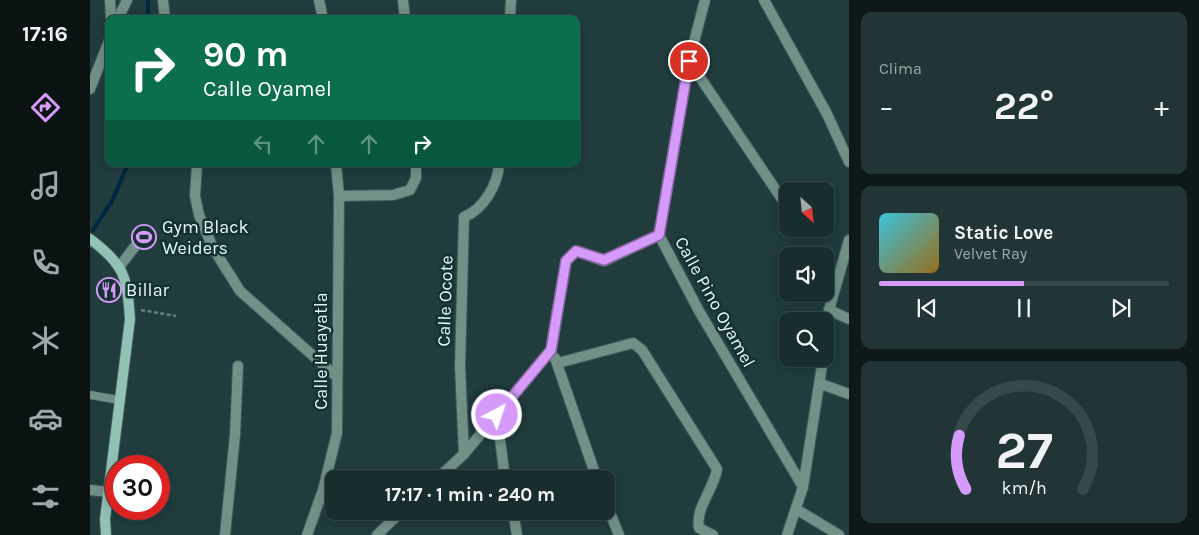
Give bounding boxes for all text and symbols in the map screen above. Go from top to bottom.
text: 17:16 [22,21,68,47]
text: 90 m [203,34,289,75]
icon: right [120,35,185,100]
pin [668,40,710,82]
icon: arrive [675,47,703,75]
text: Clima [879,59,922,78]
text: Calle Oyamel [203,76,332,102]
text: 22° [994,84,1054,129]
icon: directions [28,90,63,125]
text: − [879,90,894,123]
text: + [1154,90,1169,123]
icon: left [249,130,277,158]
icon: ahead [302,130,330,158]
icon: ahead [355,130,383,158]
icon: right [408,130,436,158]
icon: music [28,168,63,203]
north arrow [779,182,834,238]
map controls [779,182,834,367]
place label: Gym Black Weiders [162,216,249,259]
text: Static Love [954,222,1053,244]
sports icon: Gym Black Weiders [131,224,157,250]
street label: Calle Pino Oyamel [670,233,760,371]
text: Velvet Ray [954,244,1027,263]
icon: phone [28,245,63,280]
button: sound [779,247,834,302]
street label: Calle Ocote [432,255,458,347]
restaurant icon: Billar [96,277,122,303]
place label: Billar [126,279,170,301]
street label: Calle Huayatla [310,292,332,410]
icon: previous [913,294,941,322]
icon: pause [1010,294,1038,322]
icon: next [1107,294,1135,322]
button: search [779,312,834,367]
icon: climate [28,323,63,358]
position arrow [470,388,522,440]
icon: car [28,401,63,436]
text: 27 [995,420,1053,481]
speed limit sign: 30 [105,455,170,520]
text: km/h [1001,478,1047,499]
icon: filters [28,479,63,514]
text: 17:17 · 1 min · 240 m [385,484,555,506]

